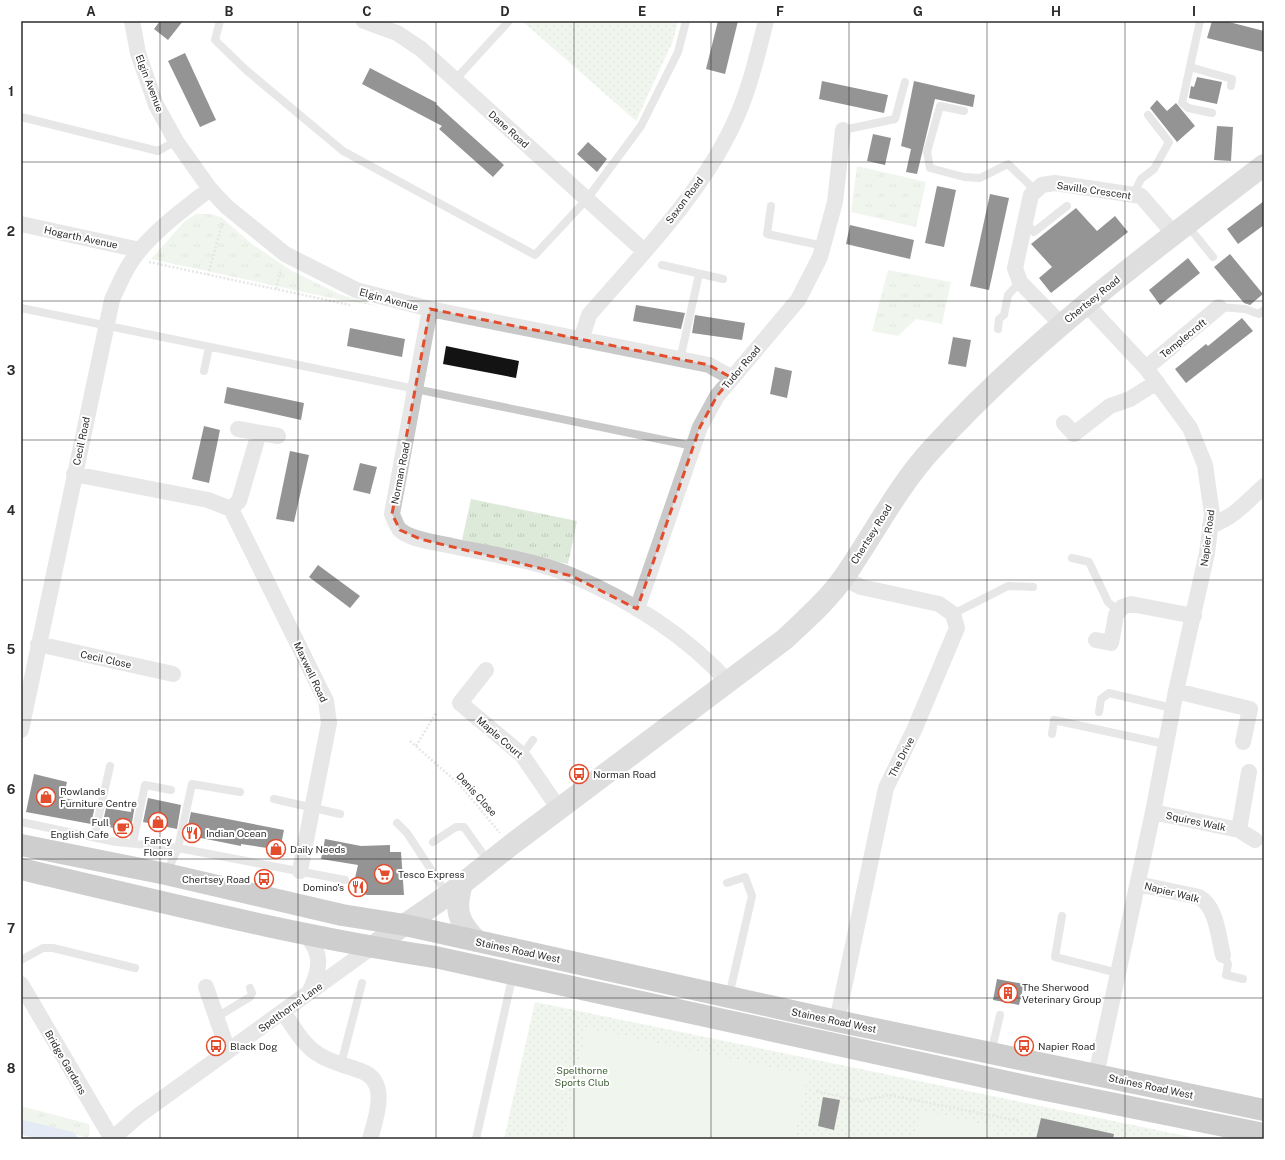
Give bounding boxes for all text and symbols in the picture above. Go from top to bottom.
text: A [86,4,96,19]
text: B [225,4,234,19]
text: C [362,4,372,19]
text: D [500,4,510,19]
text: E [638,4,646,19]
text: F [776,4,784,19]
text: G [913,4,923,19]
text: H [1051,4,1061,19]
text: I [1192,4,1196,19]
street label: Elgin Avenue [134,53,167,114]
text: 1 [8,84,14,99]
street label: Dane Road [486,108,532,150]
street label: Saxon Road [663,174,705,226]
street label: Saville Crescent [1056,179,1132,201]
street label: Hogarth Avenue [43,223,119,251]
text: 2 [7,224,15,239]
street label: Chertsey Road [1062,273,1122,325]
street label: Elgin Avenue [358,285,420,313]
street label: Templecroft [1157,316,1209,360]
street label: Tudor Road [719,343,763,391]
text: 3 [7,363,16,378]
street label: Cecil Road [70,415,92,467]
street label: Norman Road [388,441,412,505]
street label: Chertsey Road [848,502,894,566]
text: 4 [7,503,16,518]
street label: Napier Road [1198,509,1216,567]
street label: Maxwell Road [292,640,330,704]
text: 5 [7,642,16,657]
street label: Cecil Close [79,648,133,670]
street label: Maple Court [474,714,526,760]
street label: The Drive [886,735,916,779]
bus stop icon: Norman Road [568,763,590,785]
place label: Norman Road [593,768,656,780]
street label: Denis Close [454,770,500,818]
text: 6 [7,782,16,797]
place label: Rowlands Furniture Centre [60,785,137,809]
shop icon: Rowlands Furniture Centre [35,786,57,808]
street label: Squires Walk [1165,809,1227,833]
shop icon: Fancy Floors [147,811,169,833]
place label: Full English Cafe [50,816,109,840]
cafe icon: Full English Cafe [112,817,134,839]
restaurant icon: Indian Ocean [181,822,203,844]
place label: Indian Ocean [206,827,267,839]
place label: Fancy Floors [144,834,173,858]
shop icon: Daily Needs [265,838,287,860]
place label: Daily Needs [290,843,345,855]
supermarket icon: Tesco Express [373,863,395,885]
bus stop icon: Chertsey Road [253,868,275,890]
place label: Tesco Express [398,868,465,880]
place label: Chertsey Road [182,873,250,885]
restaurant icon: Domino's [347,876,369,898]
street label: Napier Walk [1143,879,1201,905]
place label: Domino's [303,881,344,893]
text: 7 [7,921,15,936]
street label: Staines Road West [474,935,562,965]
street label: Spelthorne Lane [255,979,325,1034]
place label: The Sherwood Veterinary Group [1022,981,1101,1005]
building icon: The Sherwood Veterinary Group [997,982,1019,1004]
street label: Staines Road West [790,1005,878,1035]
street label: Bridge Gardens [43,1028,89,1096]
bus stop icon: Black Dog [205,1035,227,1057]
bus stop icon: Napier Road [1013,1035,1035,1057]
place label: Black Dog [230,1040,277,1052]
place label: Napier Road [1038,1040,1095,1052]
text: 8 [7,1061,16,1076]
park label: Spelthorne Sports Club [555,1064,610,1088]
street label: Staines Road West [1107,1071,1195,1101]

